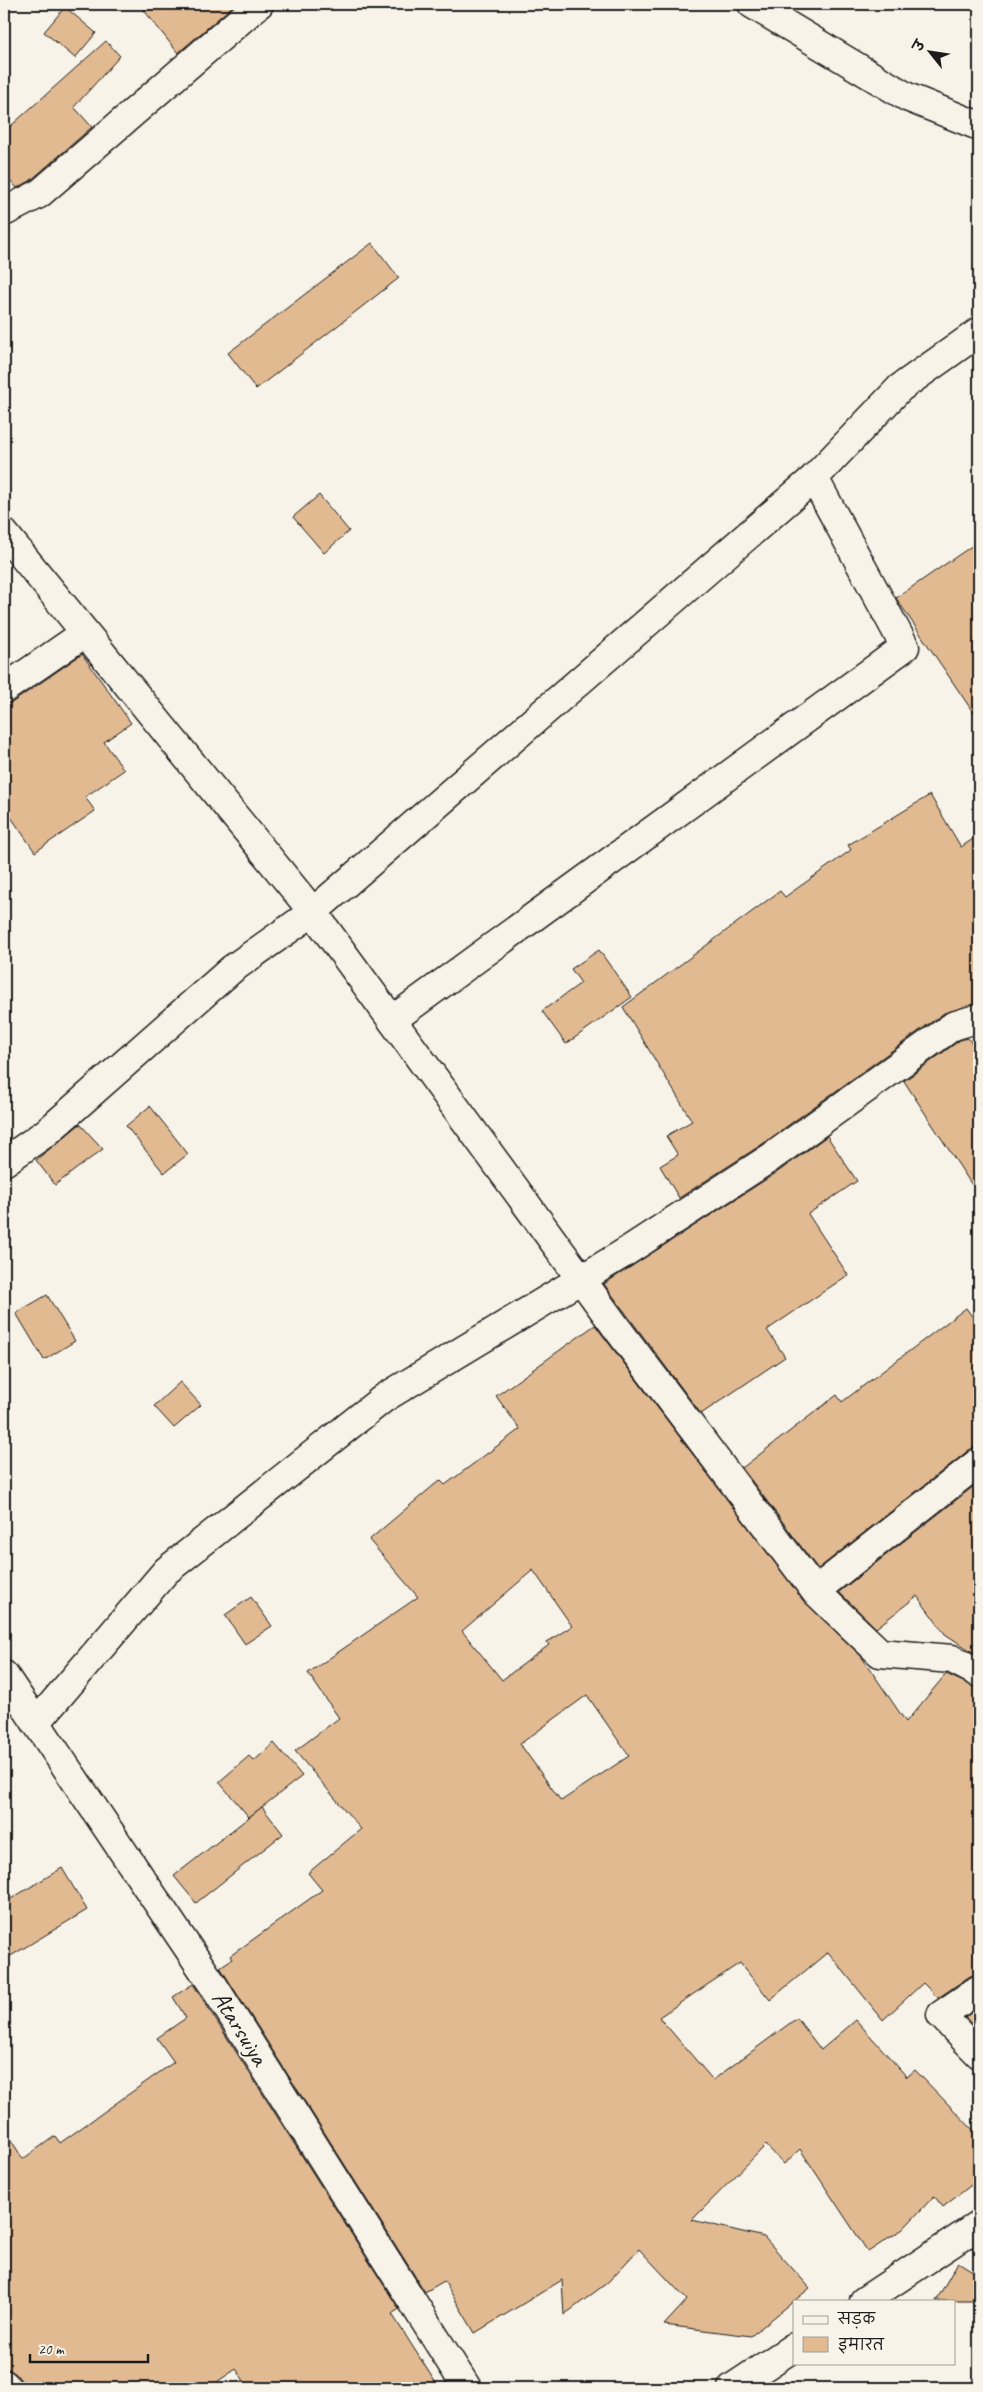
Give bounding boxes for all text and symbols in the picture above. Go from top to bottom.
north arrow [906,28,956,78]
text: उ [908,36,930,56]
street label: Atarsuiya [205,1985,276,2073]
legend [793,2300,956,2364]
text: सड़क [837,2310,876,2329]
scale bar [30,2332,148,2364]
text: इमारत [838,2336,885,2355]
text: 20 m [38,2340,65,2359]

